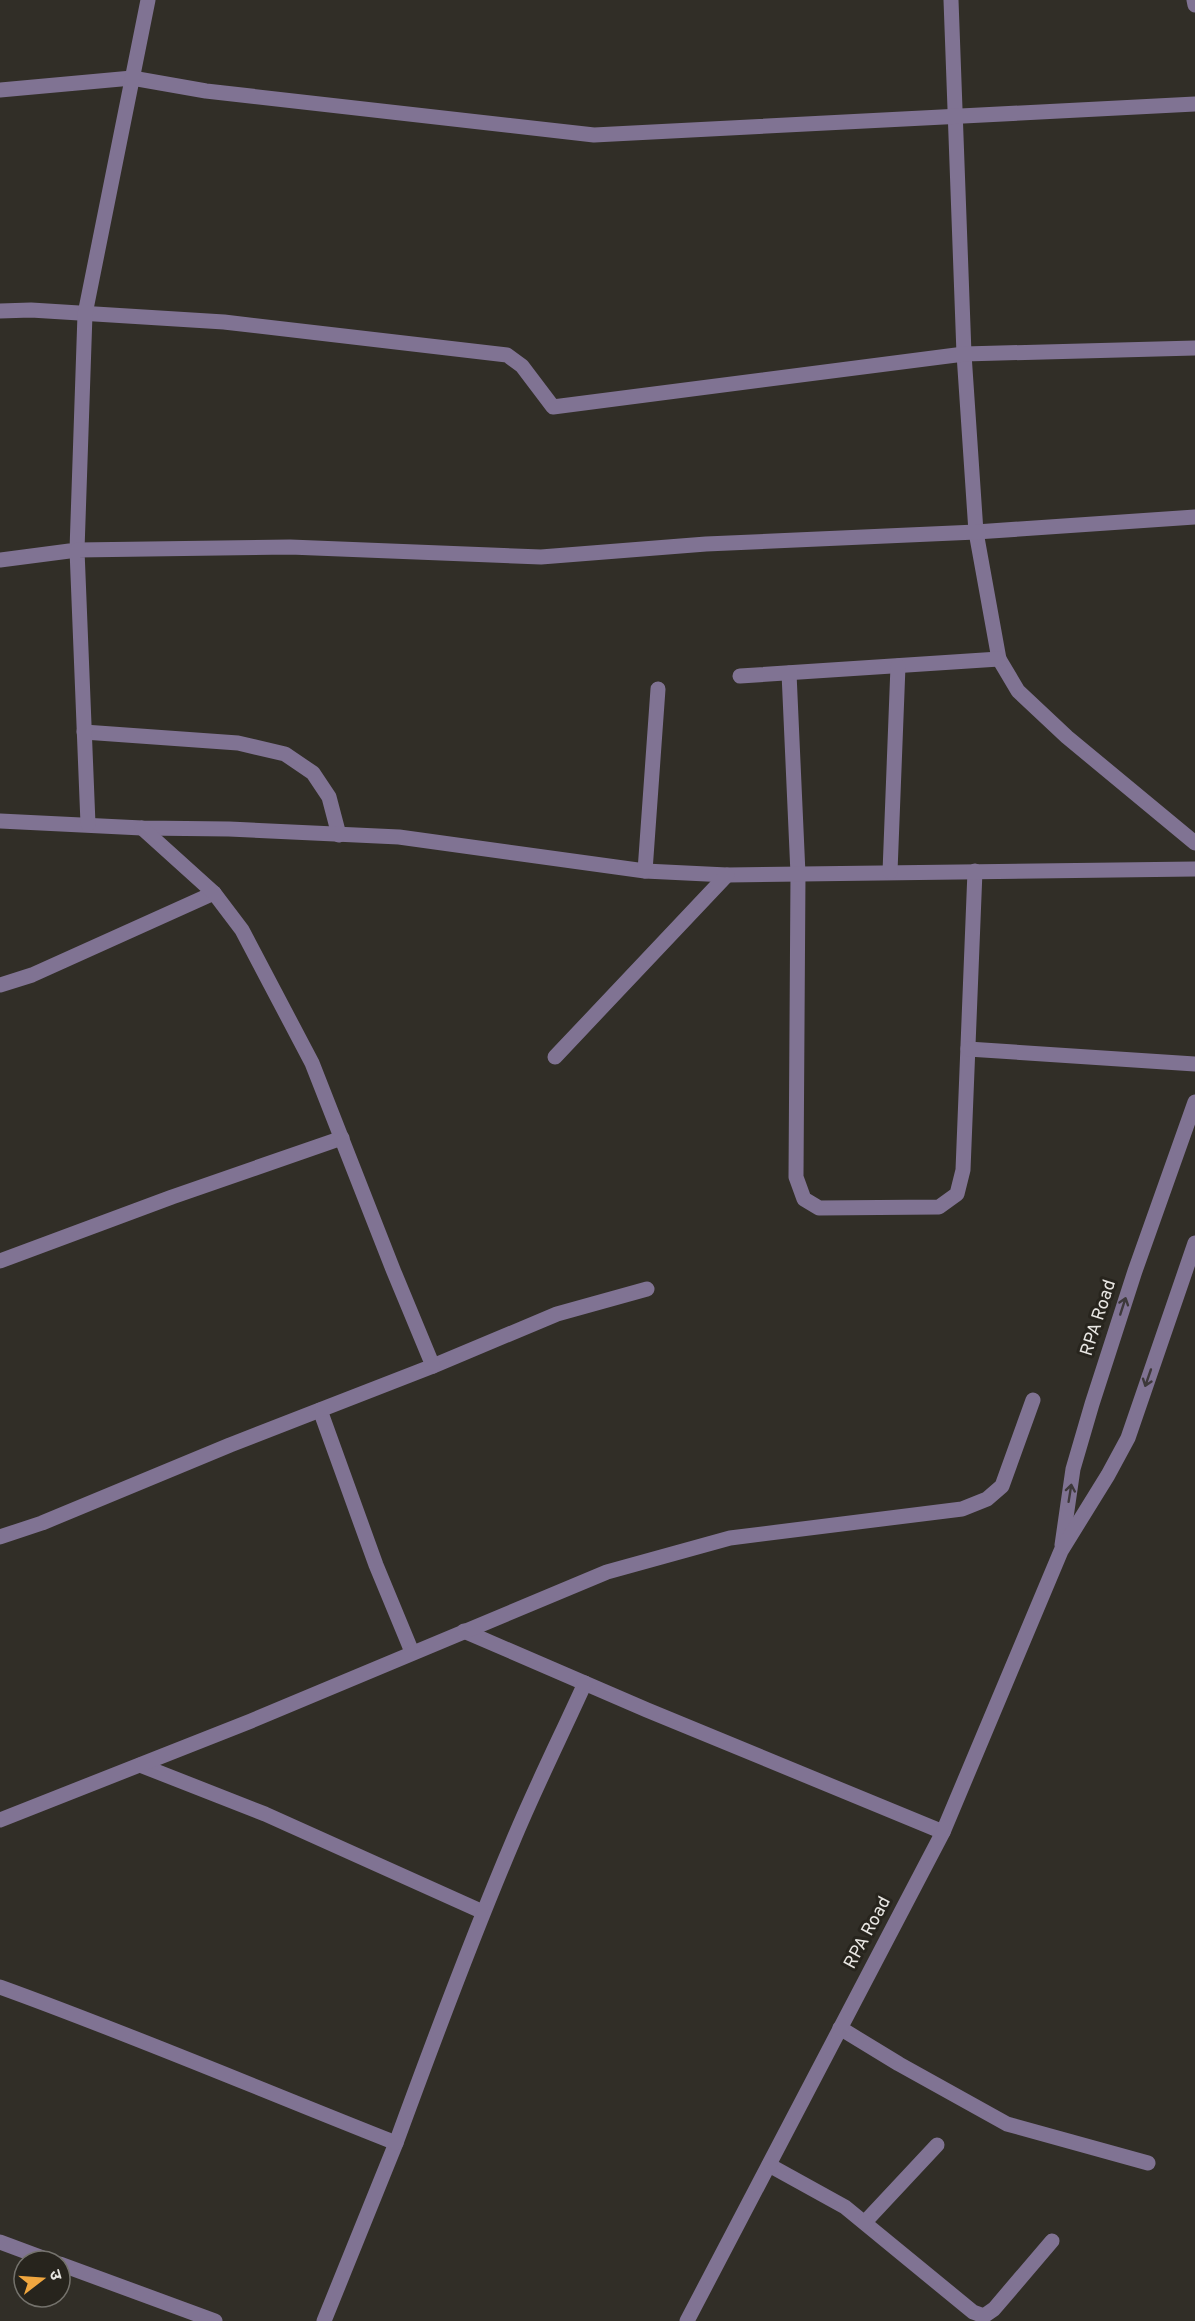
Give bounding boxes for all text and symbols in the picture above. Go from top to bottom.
street label: RPA Road [1076,1277,1122,1359]
one-way arrow [1119,1297,1130,1316]
one-way arrow [1142,1368,1153,1386]
one-way arrow [1064,1484,1075,1504]
street label: RPA Road [839,1893,897,1973]
north arrow [12,2249,72,2309]
text: उ [43,2268,66,2283]

